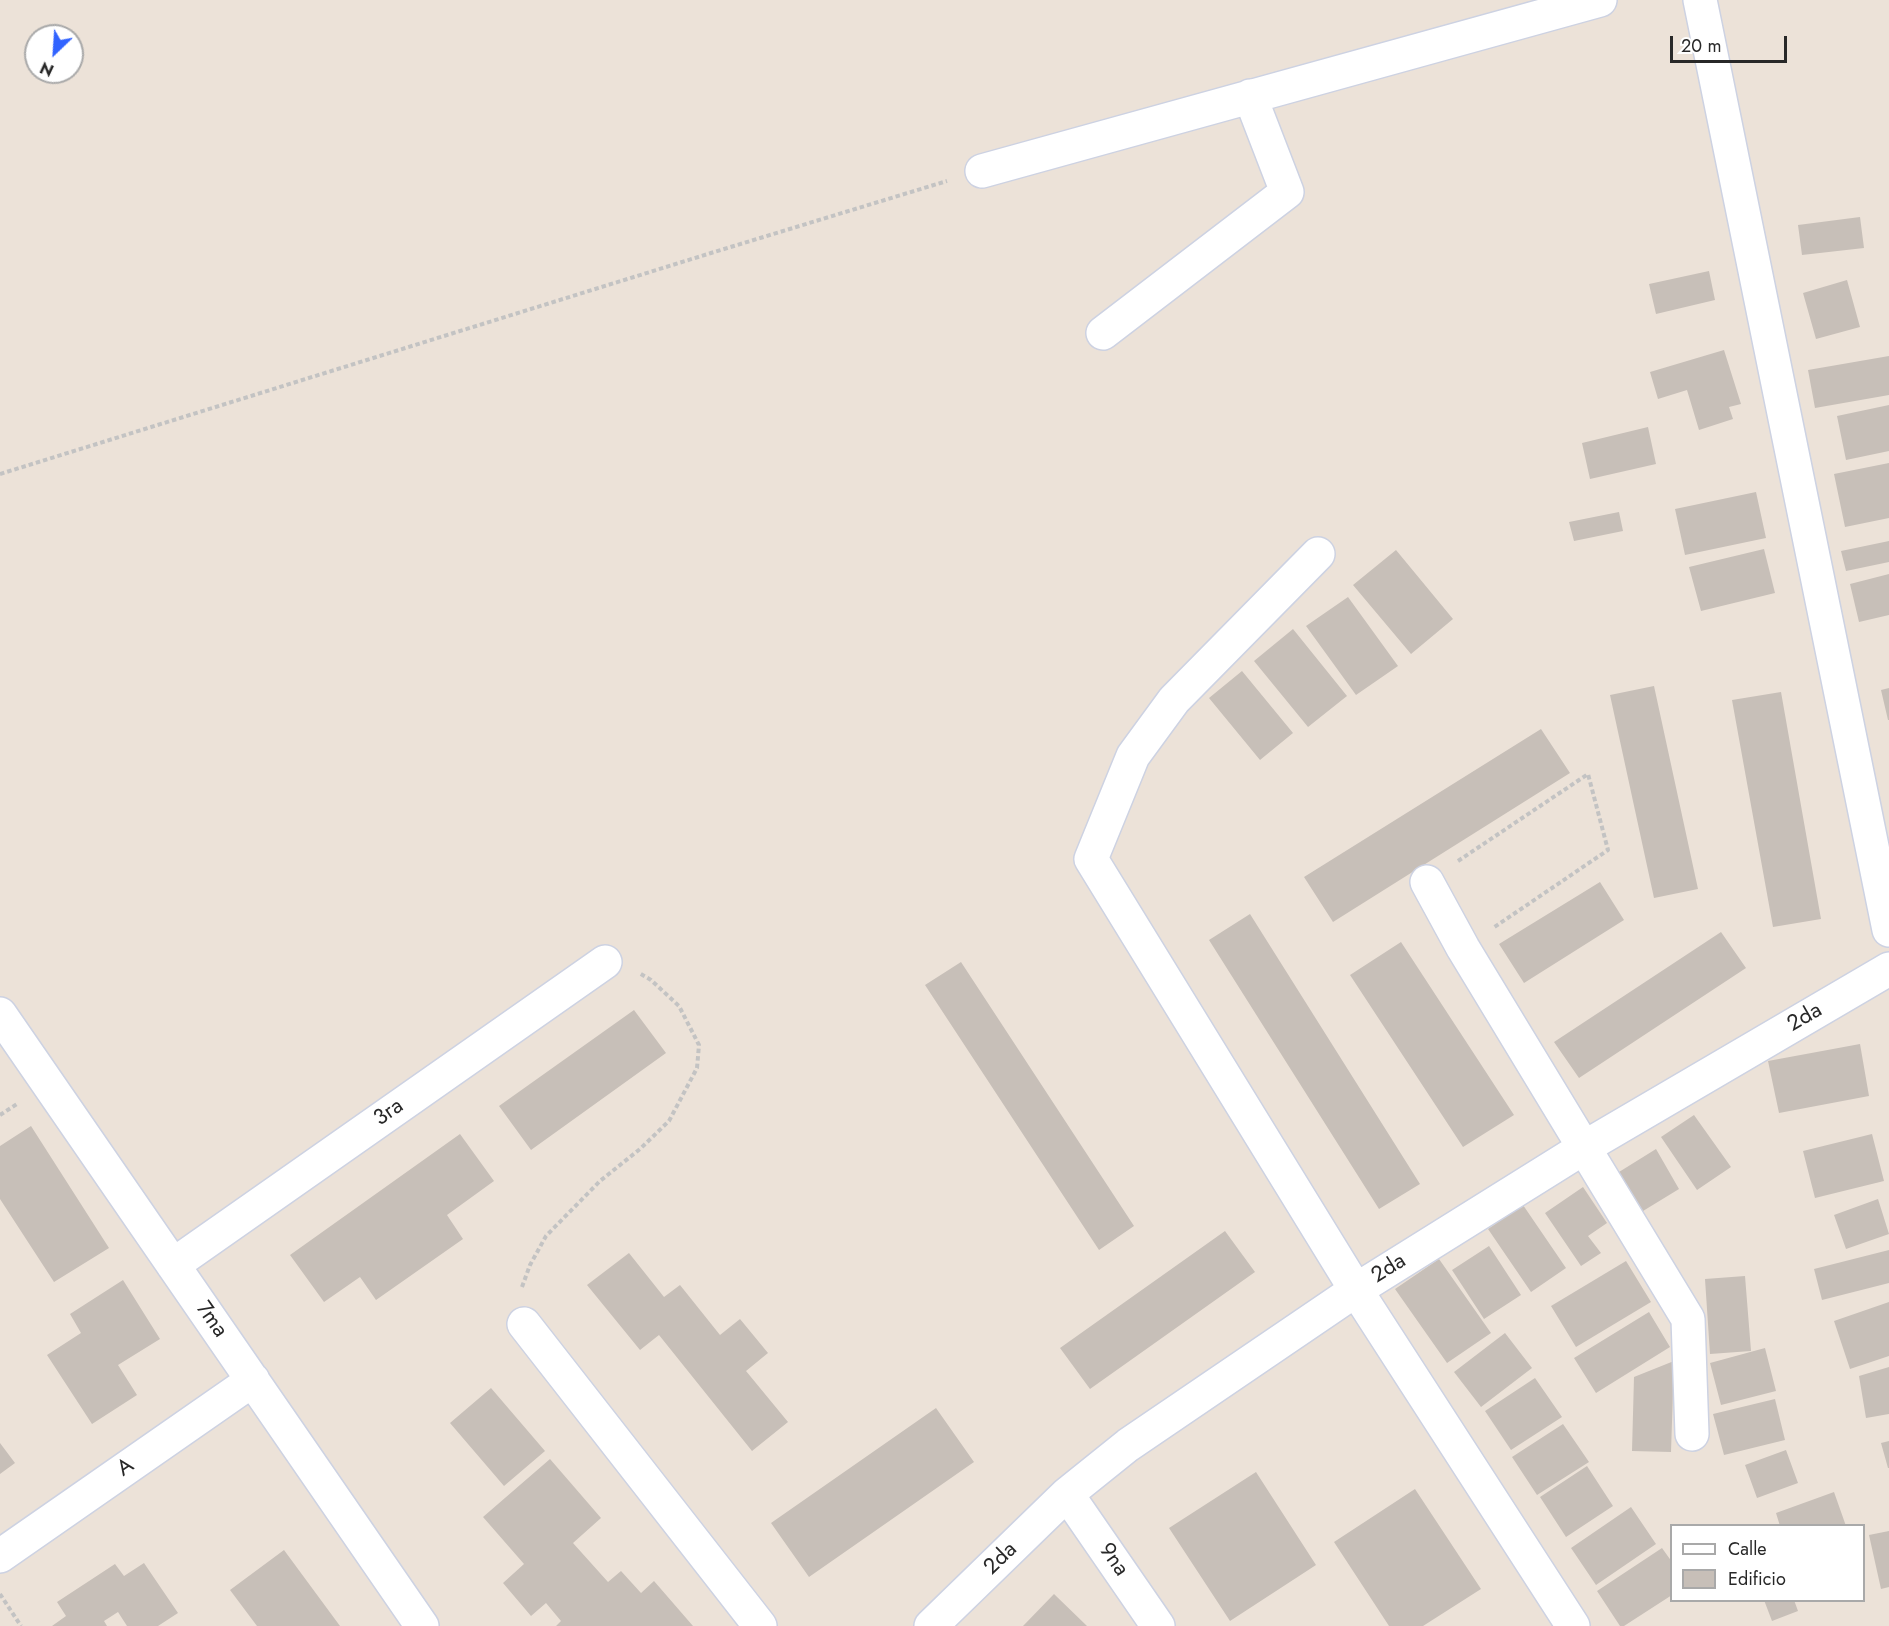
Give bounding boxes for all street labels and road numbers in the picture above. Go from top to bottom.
street label: 2da [1783,998,1827,1038]
street label: 3ra [369,1094,409,1132]
street label: 2da [1367,1248,1411,1290]
street label: 7ma [189,1297,233,1343]
street label: A [112,1453,140,1483]
street label: 2da [979,1537,1023,1581]
street label: 9na [1092,1538,1134,1582]

